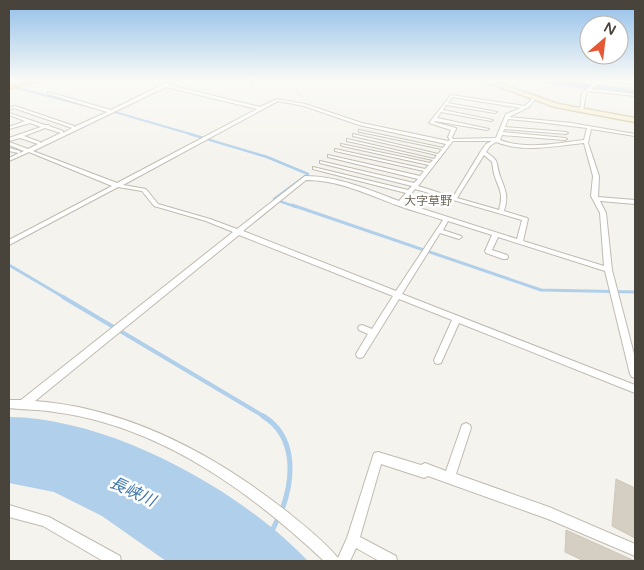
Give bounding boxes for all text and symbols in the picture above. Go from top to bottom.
north arrow [579,15,629,65]
text: N [601,19,619,39]
district label: 大字草野 [404,194,452,208]
water label: 長峡川 [107,473,160,512]

